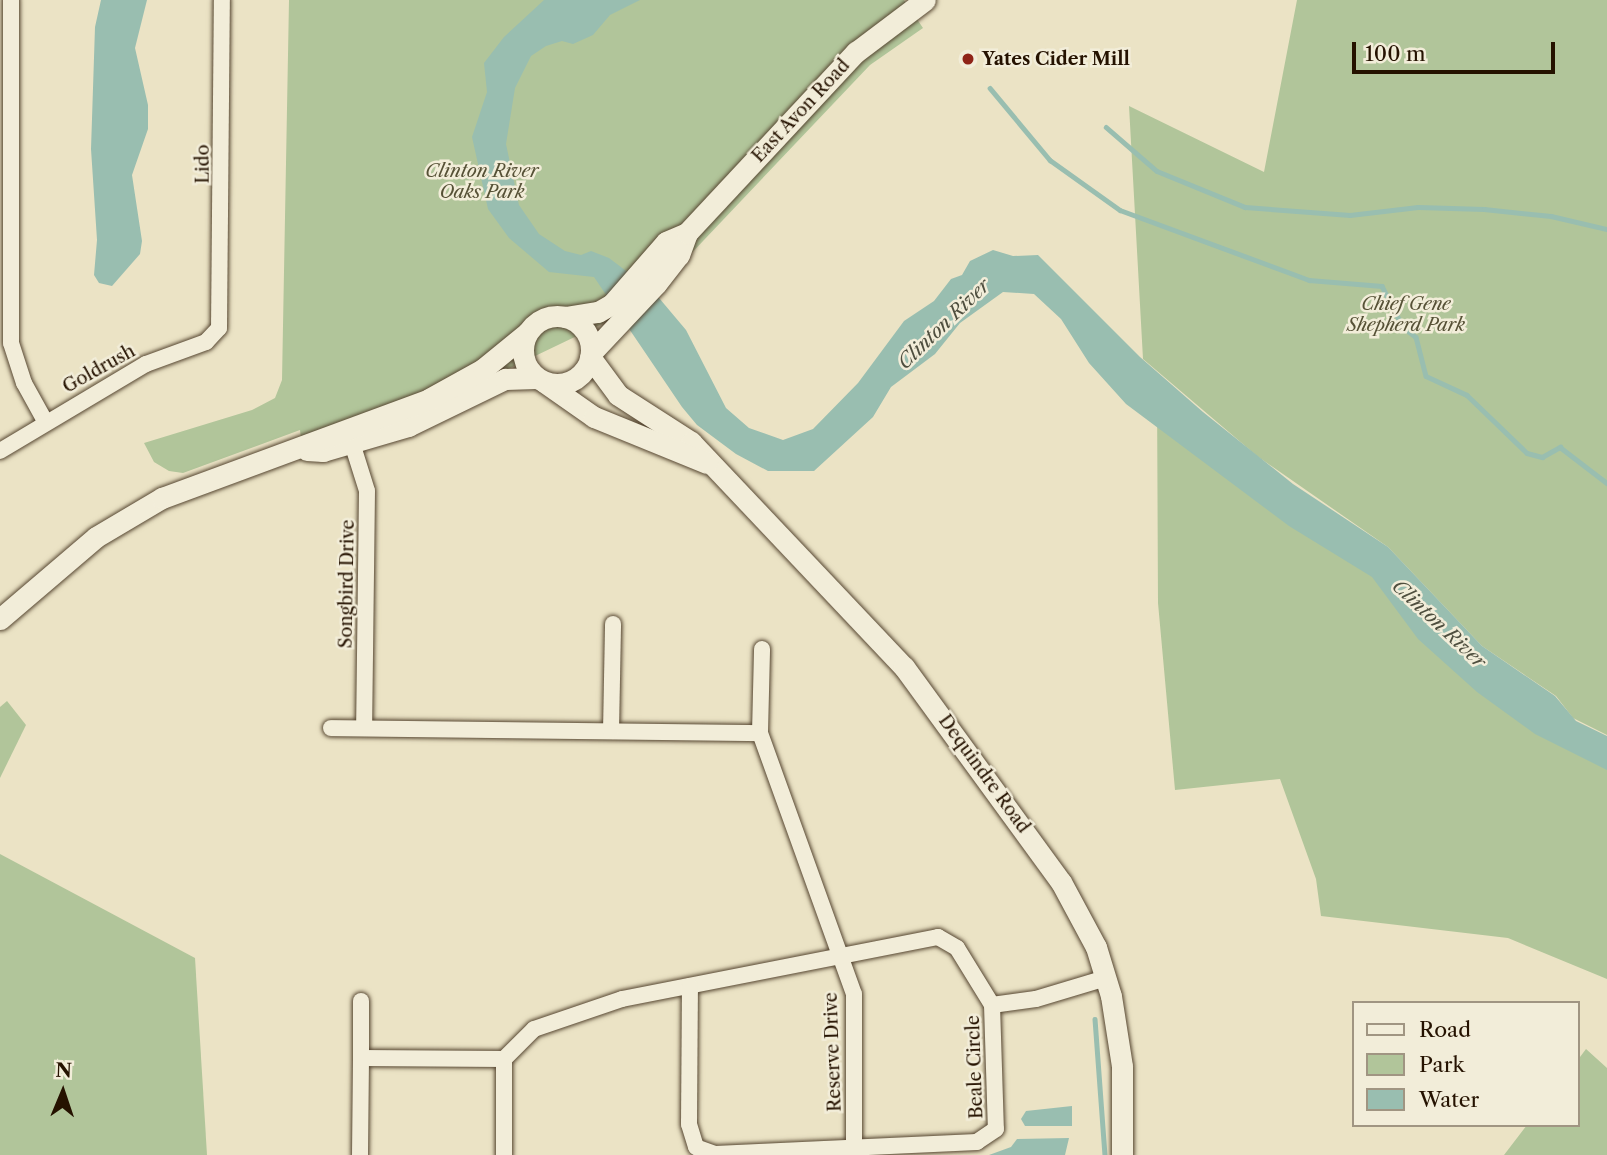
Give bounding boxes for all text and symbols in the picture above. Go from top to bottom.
scale bar [1355,28,1558,72]
text: 100 m [1365,41,1426,66]
place label: Yates Cider Mill [982,48,1130,70]
marker: Yates Cider Mill [960,51,976,67]
street label: East Avon Road [747,55,855,167]
street label: Lido [192,144,214,184]
park label: Clinton River Oaks Park [425,161,539,204]
water label: Clinton River [893,274,995,374]
park label: Chief Gene Shepherd Park [1347,294,1465,336]
street label: Goldrush [59,340,139,398]
street label: Songbird Drive [335,519,359,649]
water label: Clinton River [1387,575,1491,673]
street label: Dequindre Road [934,711,1034,837]
street label: Reserve Drive [820,992,846,1112]
legend [1352,1001,1579,1127]
street label: Beale Circle [962,1015,988,1119]
text: Road [1419,1017,1471,1042]
text: Park [1419,1052,1465,1077]
north arrow [28,1057,98,1127]
text: N [55,1059,72,1082]
text: Water [1419,1087,1479,1112]

